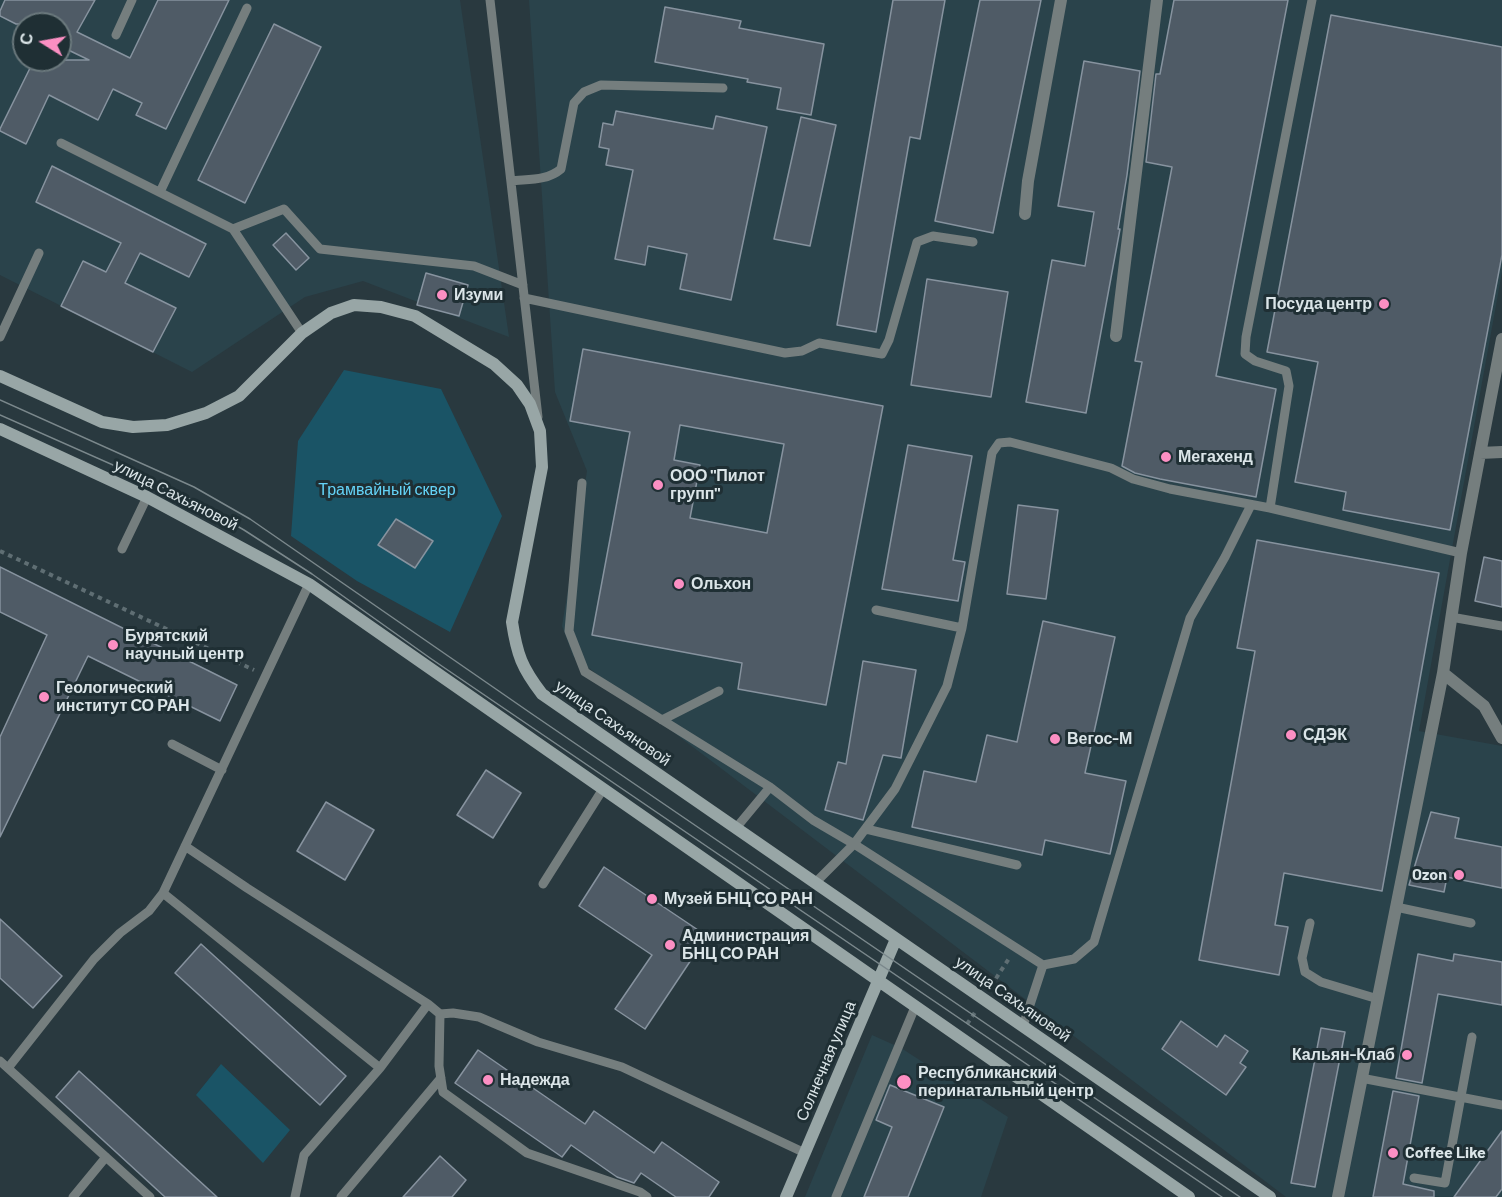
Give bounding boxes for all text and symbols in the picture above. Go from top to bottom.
north arrow [12,12,72,72]
text: С [15,31,36,46]
place label: Изуми [454,285,503,305]
marker: Изуми [435,288,449,302]
place label: Посуда центр [1265,294,1372,314]
marker: Посуда центр [1377,297,1391,311]
place label: Мегахенд [1178,447,1253,467]
marker: Мегахенд [1159,450,1173,464]
street label: улица Сахьяновой [111,455,241,535]
place label: ООО "Пилот групп" [670,466,765,504]
marker: ООО "Пилот групп" [651,478,665,492]
park label: Трамвайный сквер [318,480,456,500]
place label: Ольхон [691,574,751,594]
marker: Ольхон [672,577,686,591]
place label: Бурятский научный центр [125,626,244,664]
marker: Бурятский научный центр [106,638,120,652]
street label: улица Сахьяновой [552,676,674,770]
place label: Геологический институт СО РАН [56,678,190,716]
marker: Геологический институт СО РАН [37,690,51,704]
place label: СДЭК [1303,725,1347,745]
marker: СДЭК [1284,728,1298,742]
place label: Вегос-М [1067,729,1132,749]
marker: Вегос-М [1048,732,1062,746]
place label: Ozon [1412,865,1447,885]
marker: Ozon [1452,868,1466,882]
place label: Музей БНЦ СО РАН [664,889,813,909]
marker: Музей БНЦ СО РАН [645,892,659,906]
place label: Администрация БНЦ СО РАН [682,926,809,964]
marker: Администрация БНЦ СО РАН [663,938,677,952]
street label: улица Сахьяновой [952,952,1074,1046]
street label: Солнечная улица [792,998,860,1124]
place label: Кальян-Клаб [1292,1045,1395,1065]
marker: Кальян-Клаб [1400,1048,1414,1062]
place label: Республиканский перинатальный центр [918,1063,1094,1101]
place label: Надежда [500,1070,570,1090]
marker: Надежда [481,1073,495,1087]
marker: Республиканский перинатальный центр [895,1073,913,1091]
place label: Coffee Like [1405,1143,1486,1163]
marker: Coffee Like [1386,1146,1400,1160]

